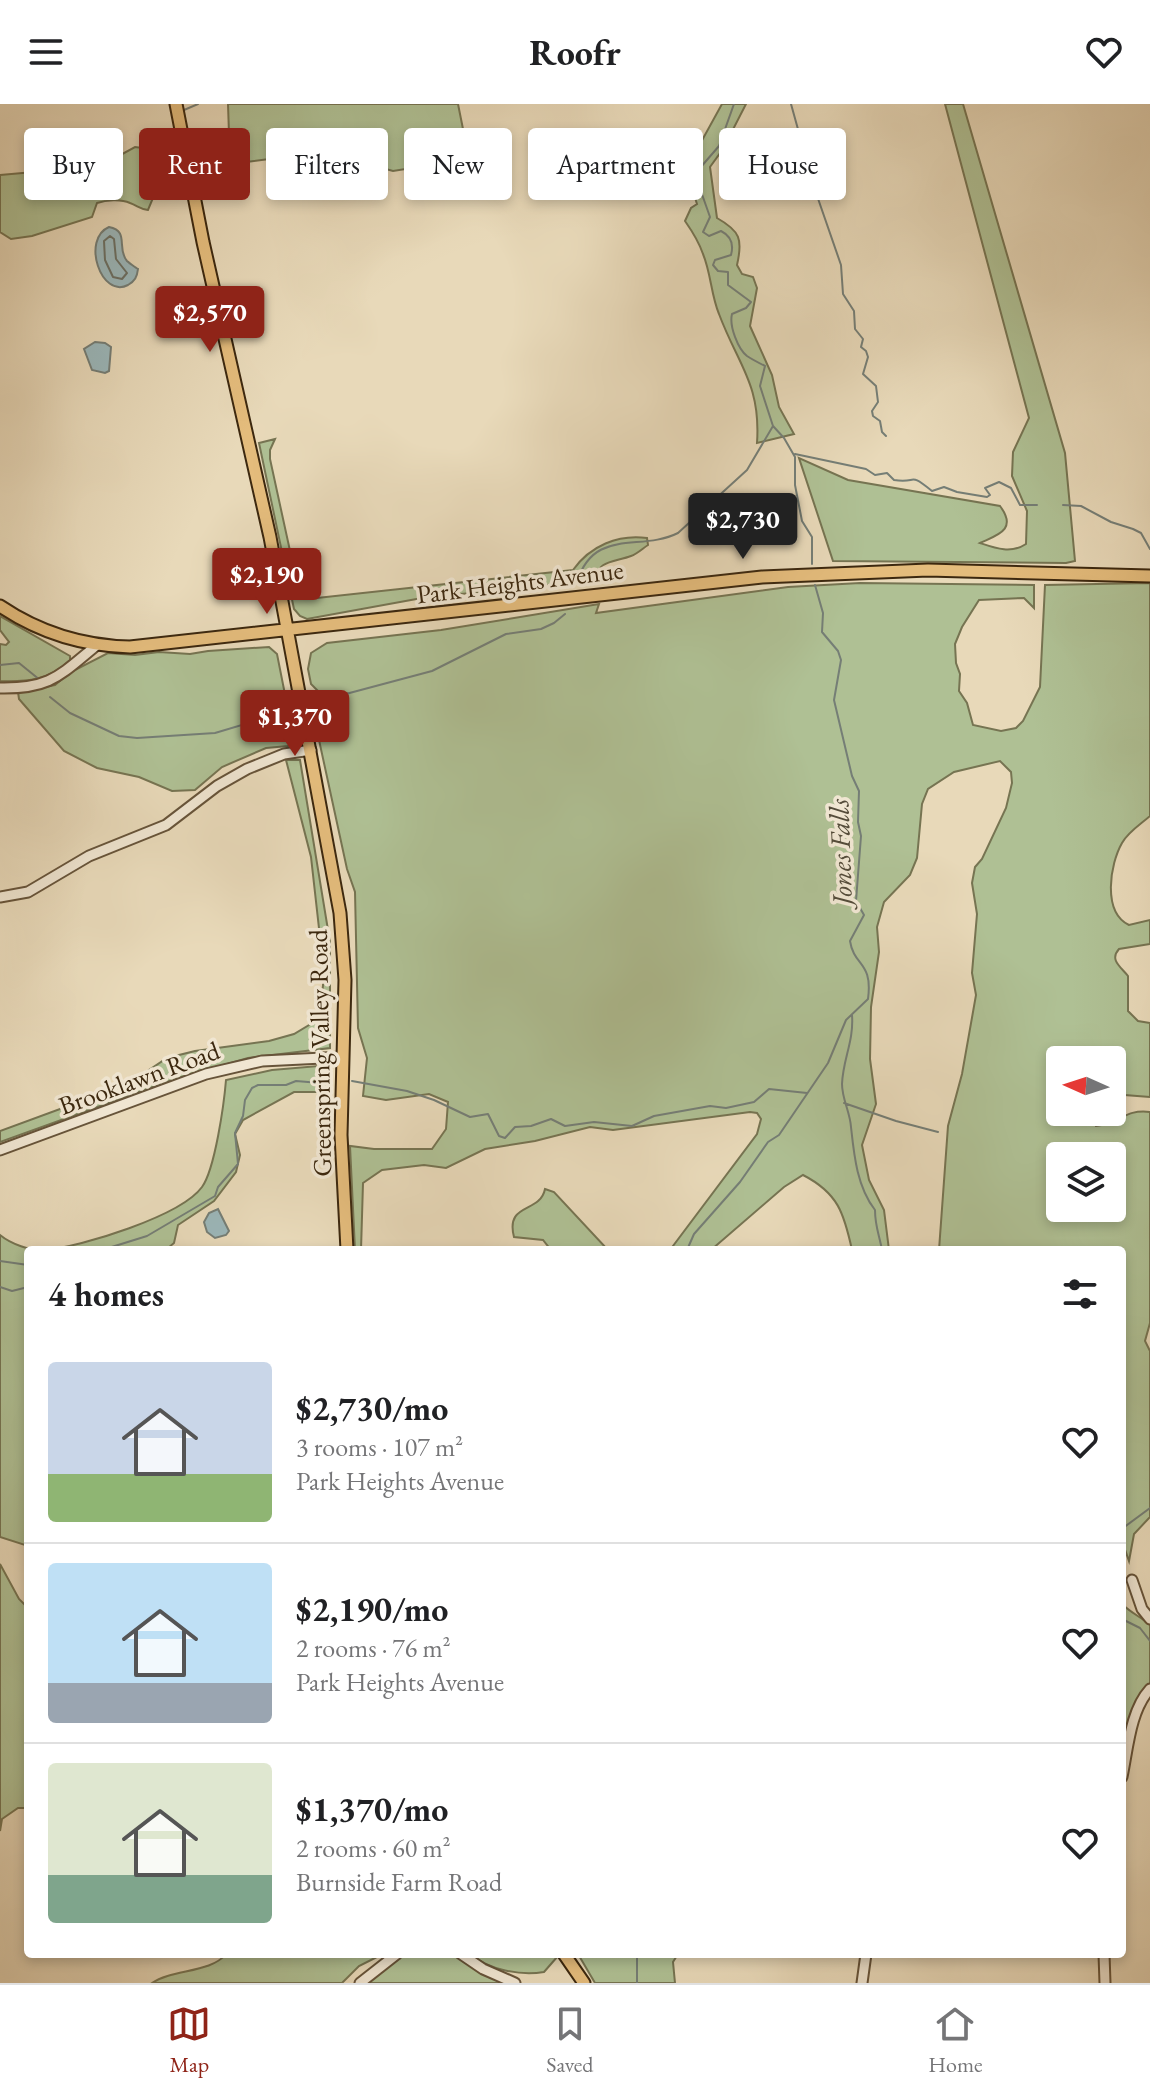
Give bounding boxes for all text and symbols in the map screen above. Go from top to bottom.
text: Roofr [529,29,621,76]
icon: menu [24,30,68,74]
icon: heart [1082,30,1126,74]
chip: Buy [24,128,123,200]
chip: Rent [139,128,250,200]
chip: Filters [266,128,388,200]
chip: New [404,128,512,200]
chip: Apartment [528,128,703,200]
chip: House [719,128,846,200]
pin: $2,570 [145,286,275,354]
text: $2,570 [173,295,247,329]
pin: $2,730 [678,493,808,561]
text: $2,730 [706,502,780,536]
pin: $2,190 [202,548,332,616]
street label: Park Heights Avenue [415,552,625,612]
text: $2,190 [230,557,304,591]
pin: $1,370 [230,690,360,758]
text: $1,370 [258,699,332,733]
water label: Jones Falls [820,798,860,912]
street label: Greenspring Valley Road [301,928,339,1177]
street label: Brooklawn Road [54,1033,225,1123]
north arrow [1046,1046,1126,1126]
map controls [1046,1046,1126,1222]
button: layers [1046,1142,1126,1222]
text: 4 homes [48,1272,164,1316]
icon: filters [1058,1272,1102,1316]
text: $2,730/mo [296,1386,448,1430]
icon: home [112,1394,208,1490]
icon: heart [1058,1420,1102,1464]
text: 3 rooms · 107 m² [296,1430,463,1464]
text: Park Heights Avenue [296,1464,504,1498]
text: $2,190/mo [296,1587,448,1631]
icon: home [112,1595,208,1691]
icon: heart [1058,1621,1102,1665]
text: 2 rooms · 76 m² [296,1631,451,1665]
text: Park Heights Avenue [296,1665,504,1699]
text: $1,370/mo [296,1787,448,1831]
icon: home [112,1795,208,1891]
icon: heart [1058,1821,1102,1865]
text: 2 rooms · 60 m² [296,1831,451,1865]
text: Burnside Farm Road [296,1865,502,1899]
tab: Map [167,2002,211,2079]
tab: Saved [546,2002,593,2079]
tab: Home [928,2002,983,2079]

